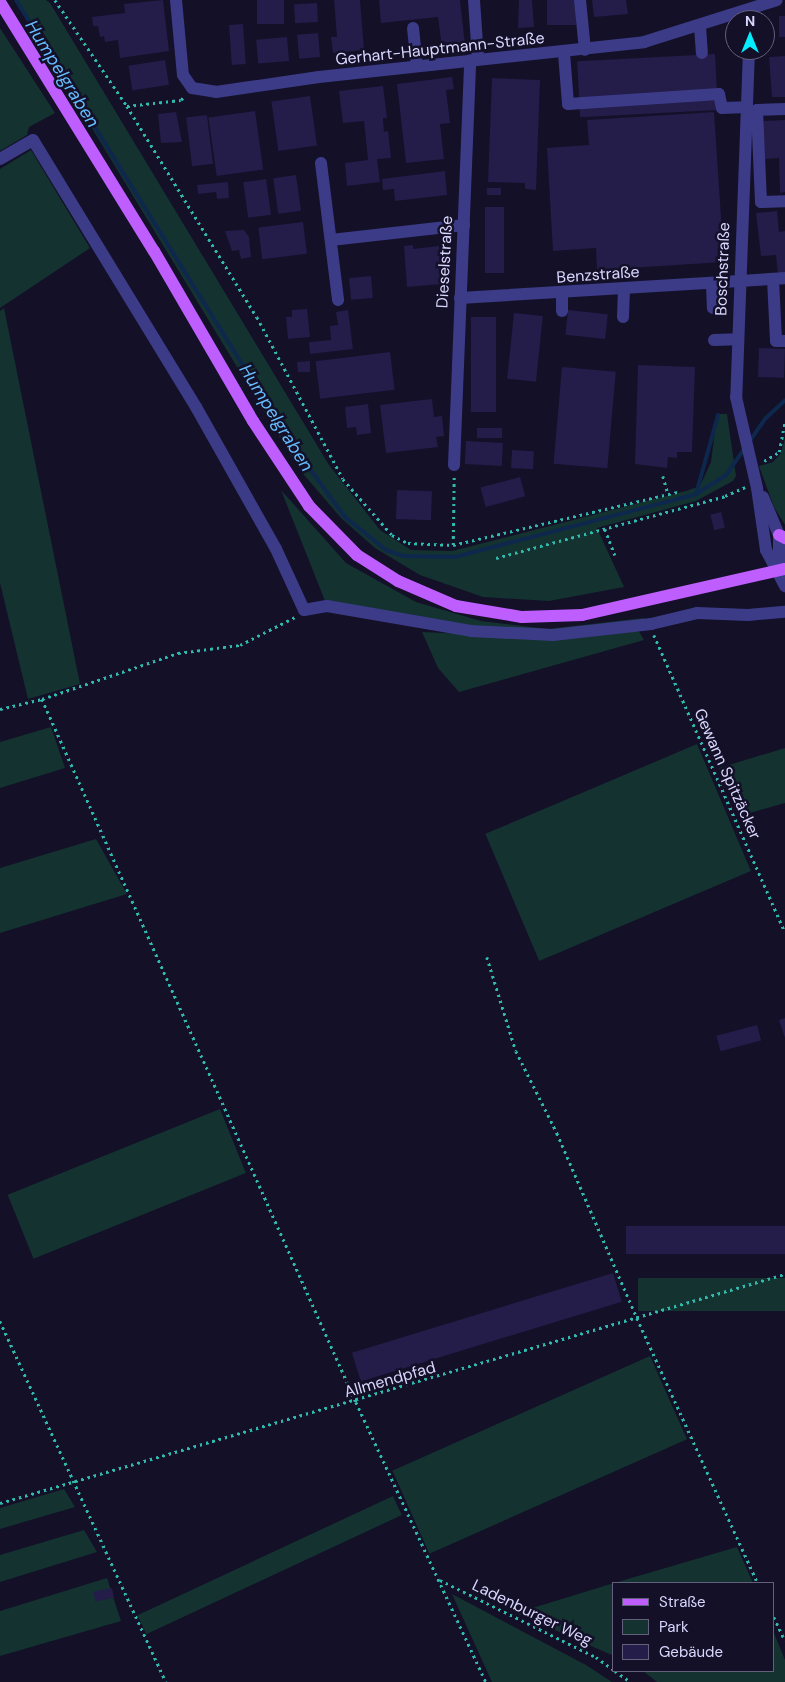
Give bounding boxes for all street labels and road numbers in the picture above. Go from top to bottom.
street label: Gerhart-Hauptmann-Straße [334,28,546,70]
street label: Dieselstraße [433,215,457,309]
street label: Boschstraße [712,222,734,316]
street label: Benzstraße [556,263,640,287]
street label: Gewann Spitzäcker [690,706,764,842]
street label: Allmendpfad [342,1358,438,1402]
street label: Ladenburger Weg [469,1576,595,1650]

